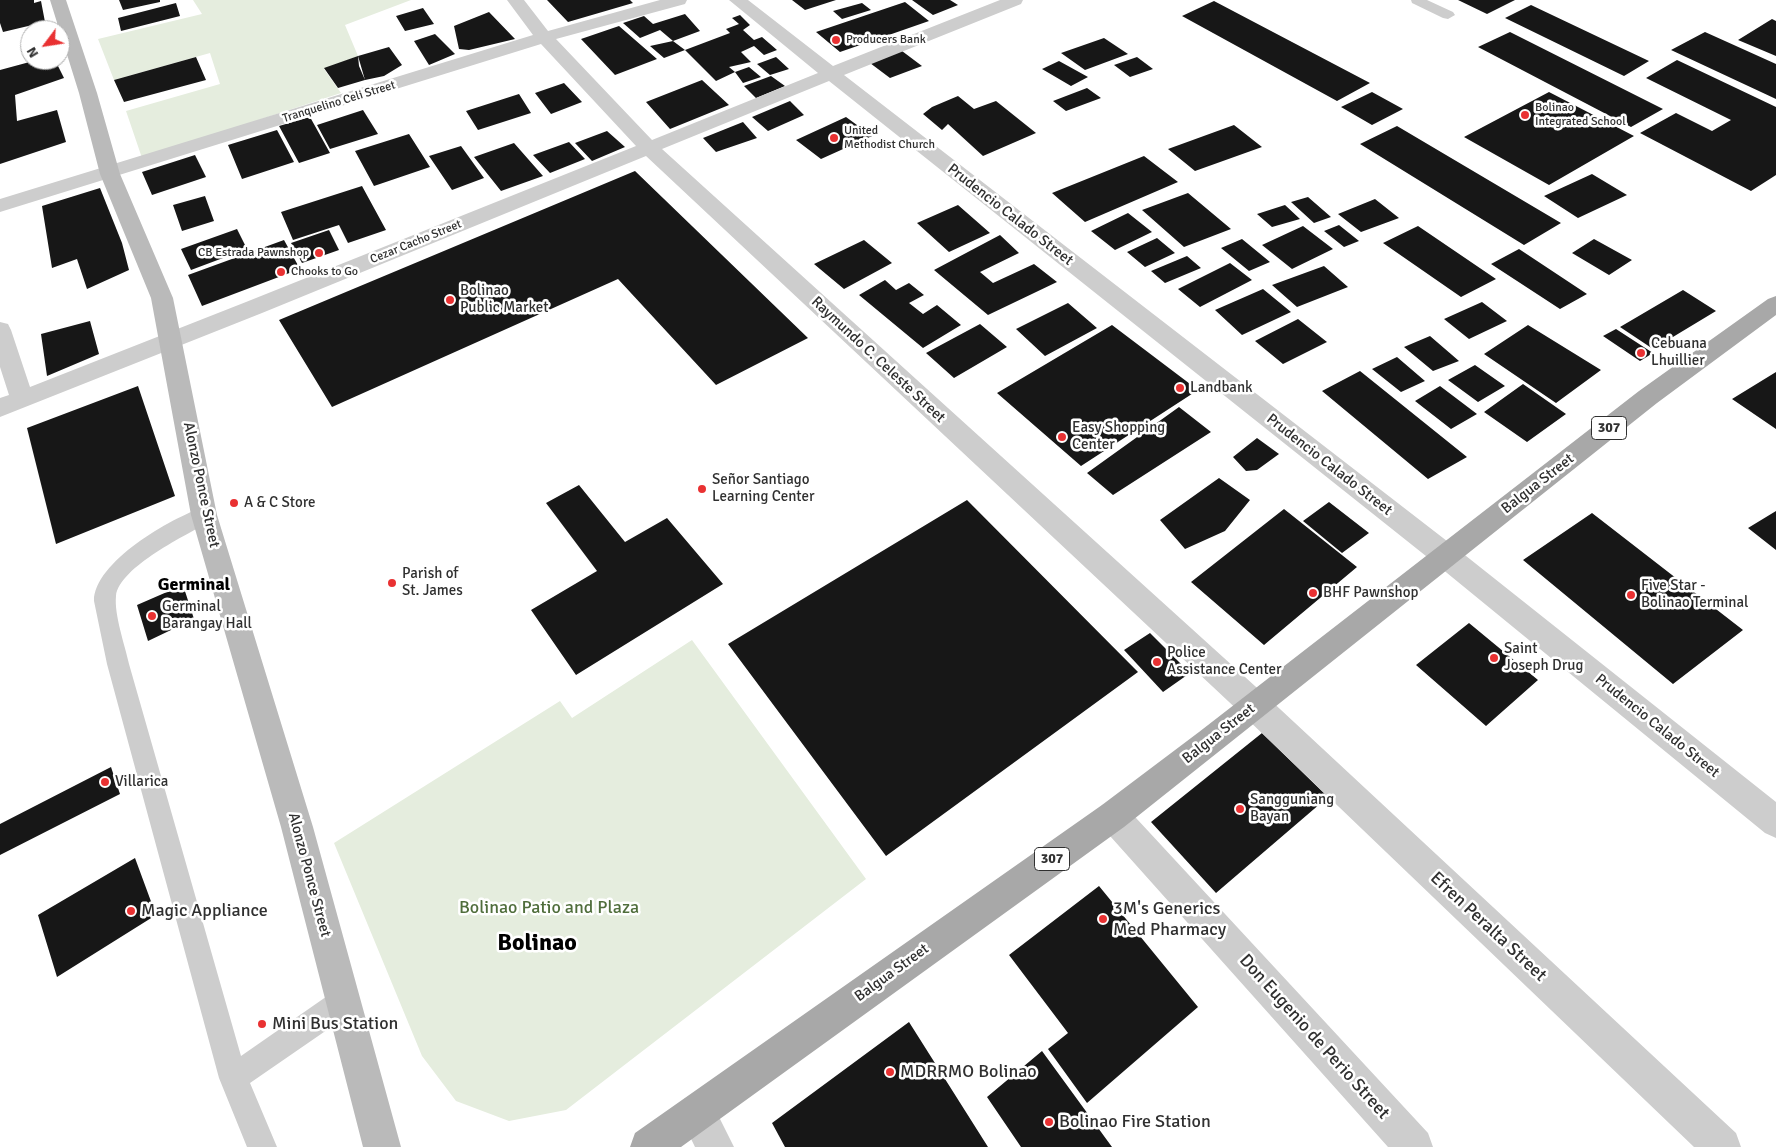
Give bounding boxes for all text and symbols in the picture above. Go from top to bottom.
north arrow [20,20,70,70]
place label: Producers Bank [846,33,926,47]
marker: Producers Bank [830,34,842,46]
text: N [23,44,42,61]
street label: Tranquelino Celi Street [281,78,397,126]
place label: Bolinao Integrated School [1535,101,1626,129]
marker: Bolinao Integrated School [1519,109,1531,121]
place label: United Methodist Church [844,124,935,152]
marker: United Methodist Church [828,132,840,144]
street label: Prudencio Calado Street [944,160,1076,270]
street label: Cezar Cacho Street [368,217,464,267]
place label: CB Estrada Pawnshop [198,246,309,260]
marker: CB Estrada Pawnshop [313,247,325,259]
place label: Chooks to Go [291,265,358,279]
marker: Chooks to Go [275,266,287,278]
place label: Bolinao Public Market [460,282,548,317]
street label: Raymundo C. Celeste Street [807,293,949,427]
marker: Bolinao Public Market [444,294,456,306]
place label: Cebuana Lhuillier [1651,335,1707,370]
marker: Cebuana Lhuillier [1635,347,1647,359]
place label: Landbank [1190,379,1253,397]
marker: Landbank [1174,382,1186,394]
street label: Prudencio Calado Street [1263,410,1395,520]
road number: 307 [1592,416,1626,439]
place label: Easy Shopping Center [1072,419,1165,454]
street label: Alonzo Ponce Street [179,421,223,549]
marker: Easy Shopping Center [1056,431,1068,443]
street label: Balgua Street [1498,450,1578,518]
place label: Señor Santiago Learning Center [712,471,815,506]
marker: Señor Santiago Learning Center [696,483,708,495]
place label: A & C Store [244,494,315,512]
marker: A & C Store [228,497,240,509]
place label: Parish of St. James [402,565,463,600]
district label: Germinal [158,574,230,596]
marker: Parish of St. James [386,577,398,589]
place label: Five Star - Bolinao Terminal [1641,577,1748,612]
place label: BHF Pawnshop [1323,584,1418,602]
marker: BHF Pawnshop [1307,587,1319,599]
marker: Five Star - Bolinao Terminal [1625,589,1637,601]
place label: Germinal Barangay Hall [162,598,252,633]
marker: Germinal Barangay Hall [146,610,158,622]
place label: Saint Joseph Drug [1504,640,1583,675]
place label: Police Assistance Center [1167,644,1282,679]
marker: Saint Joseph Drug [1488,652,1500,664]
marker: Police Assistance Center [1151,656,1163,668]
street label: Prudencio Calado Street [1591,670,1723,782]
street label: Balgua Street [1179,700,1259,768]
place label: Villarica [115,773,168,791]
marker: Villarica [99,776,111,788]
place label: Sangguniang Bayan [1250,791,1334,826]
marker: Sangguniang Bayan [1234,803,1246,815]
street label: Alonzo Ponce Street [284,811,334,939]
road number: 307 [1034,848,1070,871]
street label: Efren Peralta Street [1425,868,1551,986]
park label: Bolinao Patio and Plaza [459,897,639,919]
place label: 3M's Generics Med Pharmacy [1113,898,1226,941]
place label: Magic Appliance [141,900,268,922]
marker: Magic Appliance [125,905,137,917]
marker: 3M's Generics Med Pharmacy [1097,913,1109,925]
district label: Bolinao [497,930,577,958]
street label: Balgua Street [851,940,933,1006]
street label: Don Eugenio de Perio Street [1234,950,1394,1124]
place label: Mini Bus Station [272,1013,398,1035]
marker: Mini Bus Station [256,1018,268,1030]
place label: MDRRMO Bolinao [900,1061,1037,1083]
marker: MDRRMO Bolinao [884,1066,896,1078]
place label: Bolinao Fire Station [1059,1111,1211,1133]
marker: Bolinao Fire Station [1043,1116,1055,1128]

